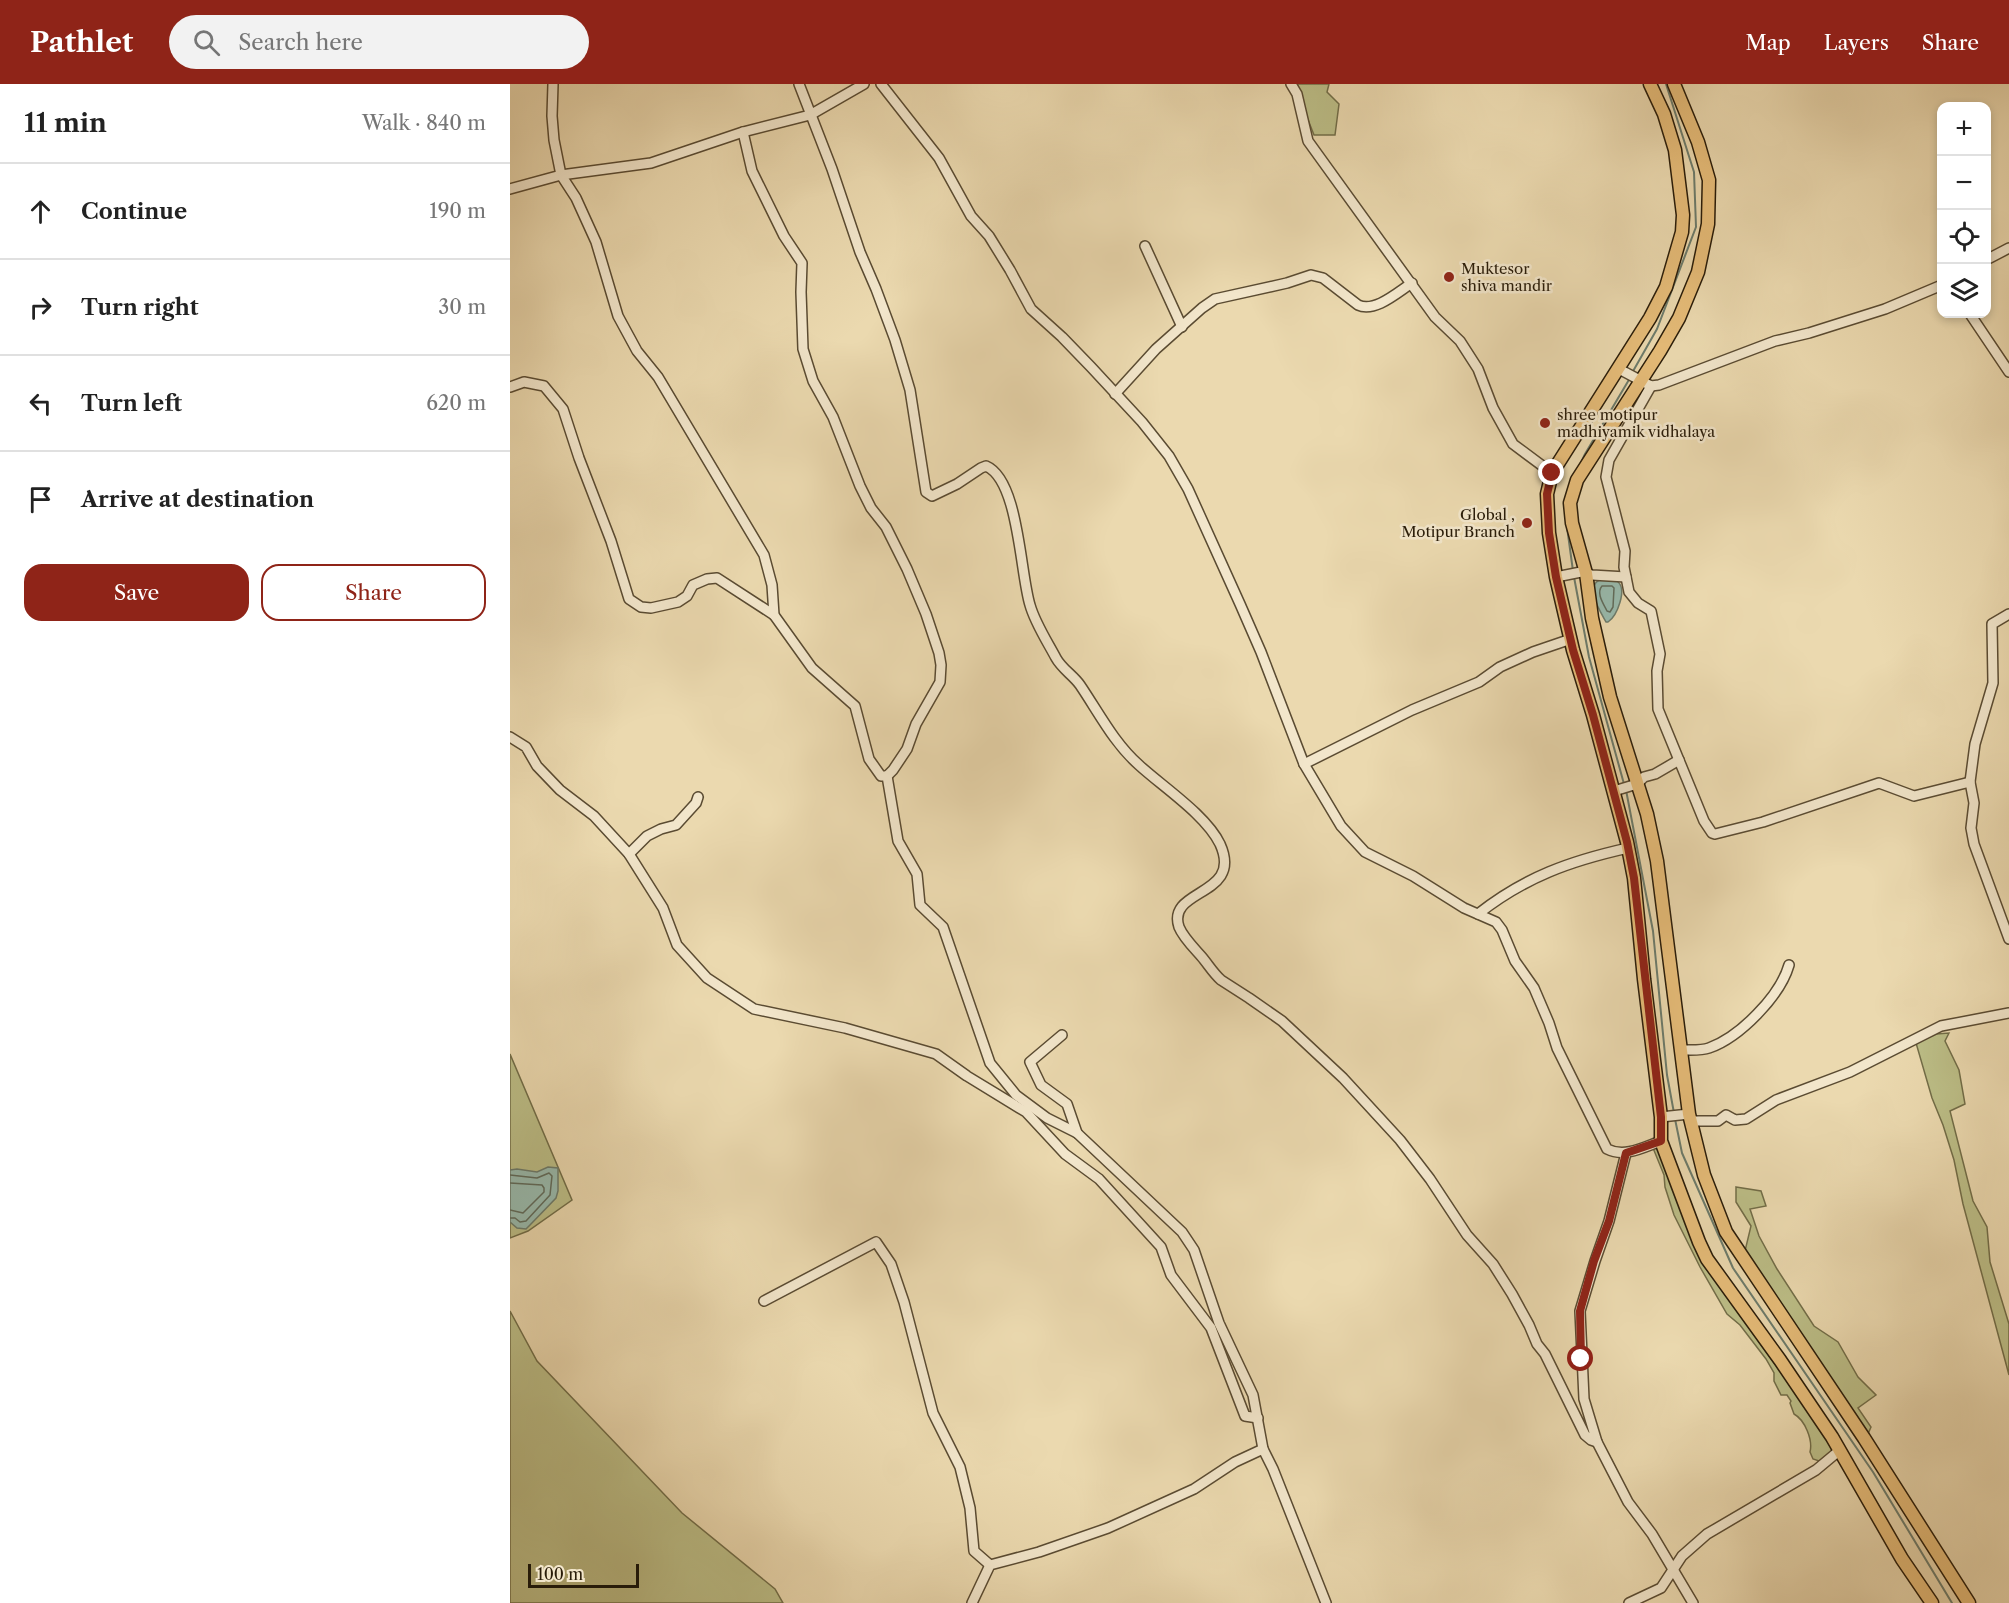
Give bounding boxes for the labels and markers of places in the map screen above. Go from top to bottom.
place label: Muktesor shiva mandir [1461,259,1553,295]
marker: Muktesor shiva mandir [1442,270,1456,284]
place label: shree motipur madhiyamik vidhalaya [1557,405,1715,441]
marker: shree motipur madhiyamik vidhalaya [1538,416,1552,430]
place label: Global , Motipur Branch [1401,505,1516,541]
marker: Global , Motipur Branch [1520,516,1534,530]

